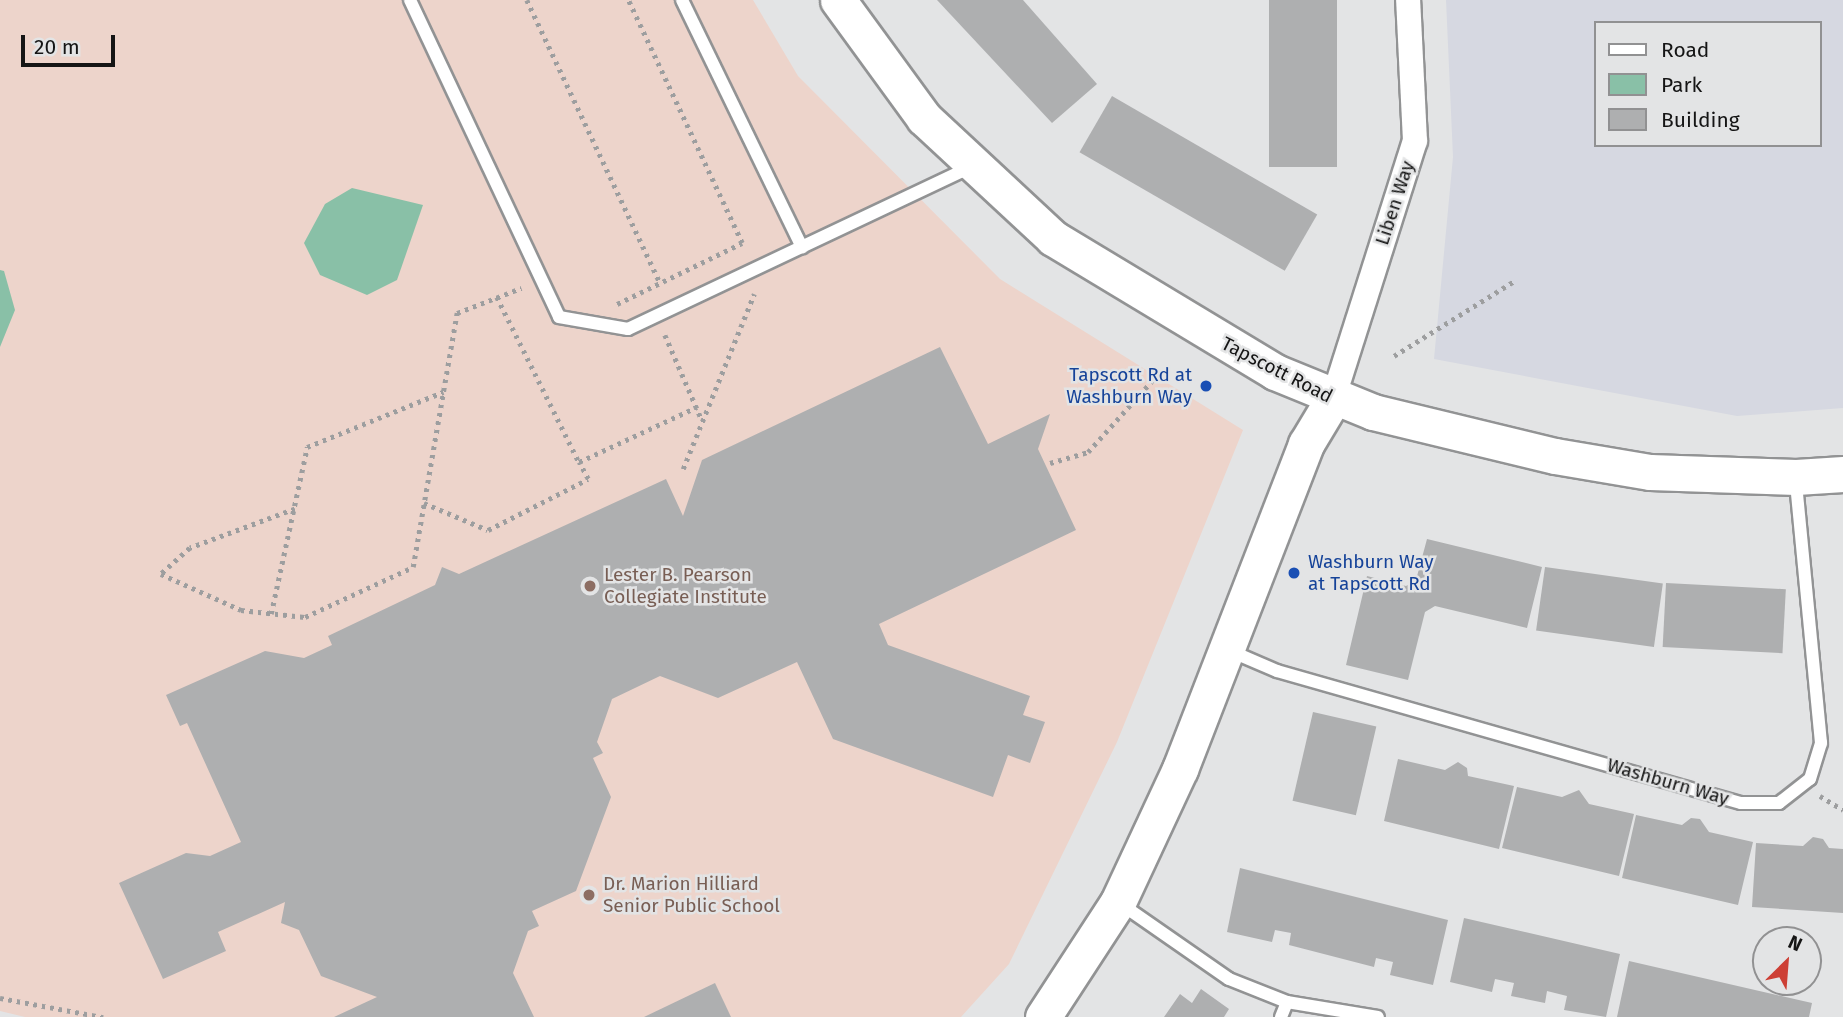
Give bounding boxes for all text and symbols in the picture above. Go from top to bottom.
scale bar [24,21,119,65]
legend [1594,21,1822,147]
text: 20 m [34,34,80,60]
text: Road [1661,37,1709,63]
text: Park [1661,72,1702,98]
text: Building [1661,107,1740,133]
street label: Liben Way [1371,158,1419,248]
street label: Tapscott Road [1218,332,1336,408]
place label: Tapscott Rd at Washburn Way [1066,364,1192,408]
marker: Tapscott Rd at Washburn Way [1198,378,1214,394]
place label: Washburn Way at Tapscott Rd [1308,551,1434,595]
place label: Lester B. Pearson Collegiate Institute [604,564,767,608]
marker: Washburn Way at Tapscott Rd [1286,565,1302,581]
marker: Lester B. Pearson Collegiate Institute [582,578,598,594]
street label: Washburn Way [1604,754,1732,810]
place label: Dr. Marion Hilliard Senior Public School [603,873,780,917]
marker: Dr. Marion Hilliard Senior Public School [581,887,597,903]
north arrow [1752,926,1822,996]
text: N [1785,930,1806,956]

